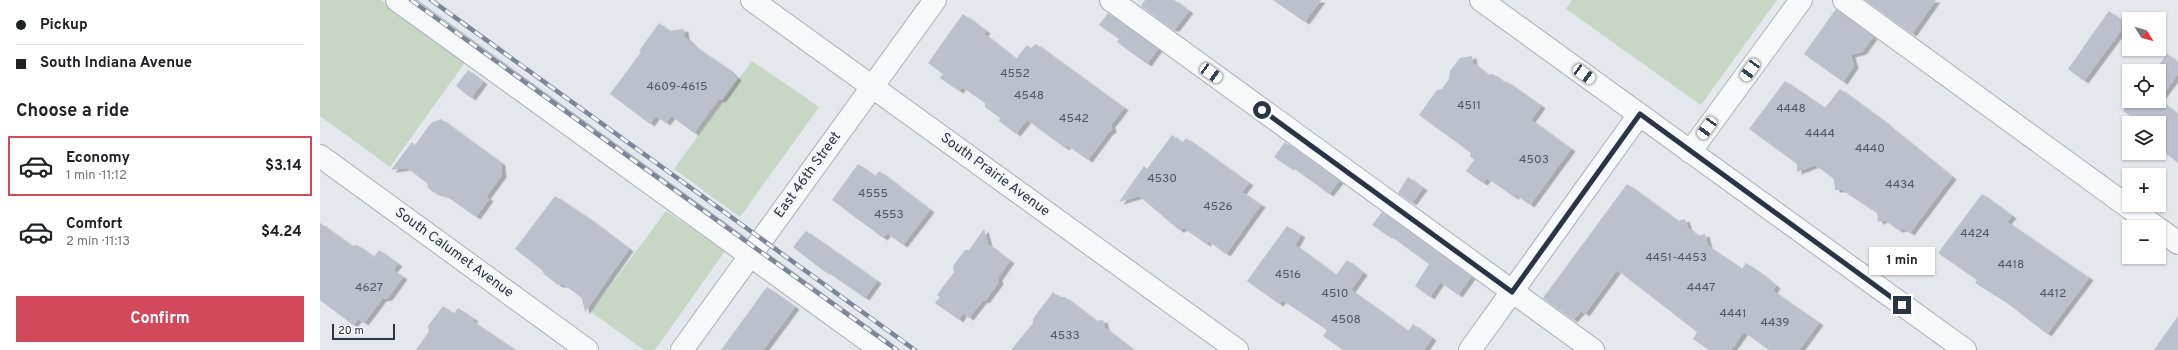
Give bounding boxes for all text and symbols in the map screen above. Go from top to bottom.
north arrow [2122,12,2166,56]
map controls [2122,12,2166,264]
text: Pickup [40,16,88,35]
text: South Indiana Avenue [40,54,192,73]
car [1738,57,1762,83]
car [1198,61,1224,85]
car [1571,62,1597,86]
button: locate [2122,64,2166,108]
house number: 4552 [1000,66,1030,82]
house number: 4609-4615 [647,79,707,95]
house number: 4548 [1014,88,1044,104]
house number: 4511 [1457,98,1481,114]
text: Choose a ride [16,100,129,123]
route start [1253,101,1271,119]
house number: 4448 [1776,101,1806,117]
house number: 4542 [1059,111,1089,127]
car [1695,115,1719,141]
button: layers [2122,116,2166,160]
house number: 4444 [1805,126,1835,142]
street label: East 46th Street [771,129,845,221]
street label: South Prairie Avenue [937,130,1053,220]
house number: 4440 [1855,141,1885,157]
icon: car [18,148,54,184]
text: Economy [66,149,130,168]
house number: 4503 [1519,152,1549,168]
text: $3.14 [265,157,302,176]
text: 1 min · 11:12 [66,168,127,184]
button: + [2122,168,2166,212]
house number: 4530 [1147,171,1177,187]
house number: 4434 [1885,177,1915,193]
house number: 4555 [858,186,888,202]
house number: 4526 [1203,199,1233,215]
street label: South Calumet Avenue [391,204,517,302]
house number: 4553 [874,207,904,223]
icon: car [18,214,54,250]
text: Comfort [66,215,123,234]
button: − [2122,220,2166,264]
text: $4.24 [261,223,302,242]
house number: 4424 [1960,226,1990,242]
text: 2 min · 11:13 [66,234,130,250]
callout: 1 min [1869,247,1935,275]
house number: 4451-4453 [1645,250,1707,266]
text: 1 min [1886,253,1918,269]
house number: 4418 [1998,257,2024,273]
house number: 4516 [1275,267,1301,283]
house number: 4627 [355,280,383,296]
house number: 4447 [1687,280,1715,296]
house number: 4510 [1321,286,1349,302]
house number: 4412 [2040,286,2066,302]
button: Confirm [16,296,304,342]
route end [1893,296,1911,314]
house number: 4441 [1720,306,1746,322]
house number: 4508 [1331,312,1361,328]
house number: 4439 [1760,315,1790,331]
scale bar [332,322,395,341]
text: 20 m [338,324,364,338]
house number: 4533 [1050,328,1080,344]

